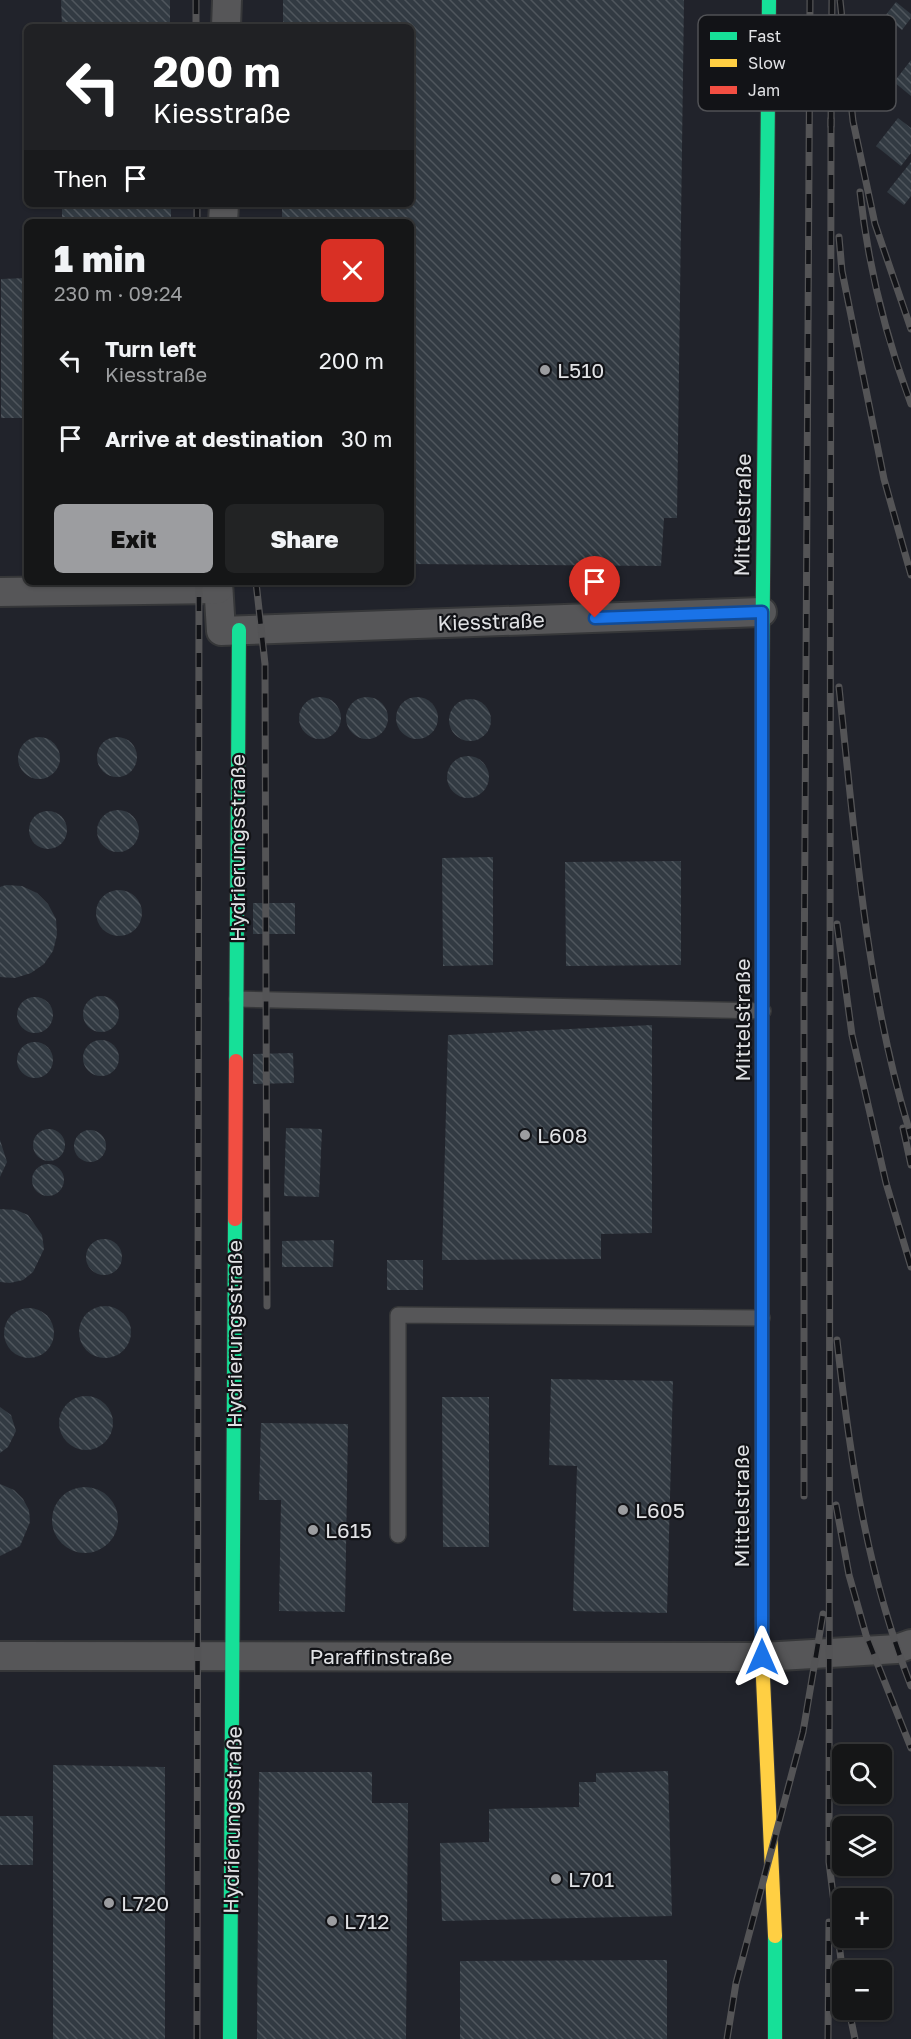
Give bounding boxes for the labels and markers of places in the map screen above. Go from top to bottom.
place label: L510 [557,357,604,383]
marker: L510 [538,363,552,377]
pin [569,556,620,618]
place label: L608 [537,1122,588,1148]
marker: L608 [518,1128,532,1142]
place label: L605 [635,1497,685,1523]
marker: L605 [616,1503,630,1517]
place label: L615 [325,1517,372,1543]
marker: L615 [306,1523,320,1537]
place label: L701 [568,1866,614,1892]
marker: L701 [549,1872,563,1886]
place label: L720 [121,1890,169,1916]
marker: L720 [102,1896,116,1910]
place label: L712 [344,1908,389,1934]
marker: L712 [325,1914,339,1928]

